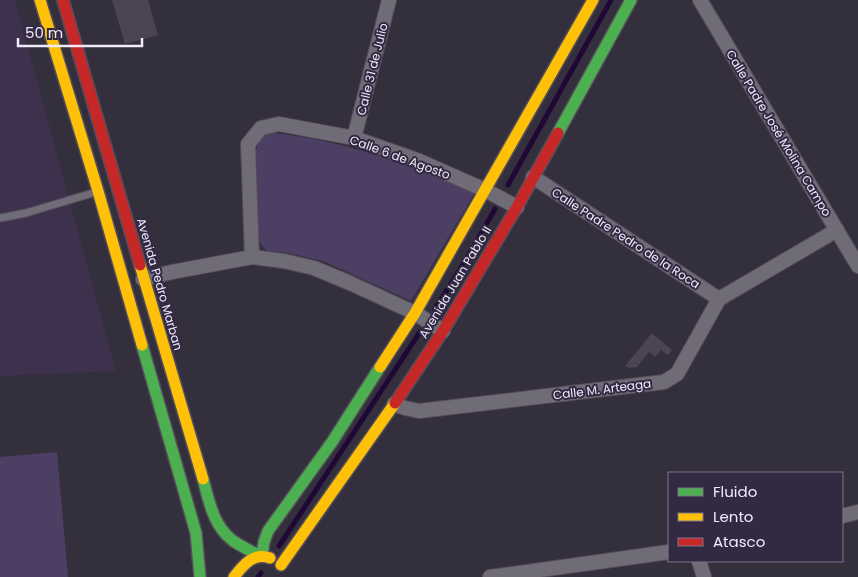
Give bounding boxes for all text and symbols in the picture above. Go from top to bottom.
scale bar [18,15,141,47]
street label: Calle 31 de Julio [352,21,392,117]
text: 50 m [25,22,63,43]
street label: Calle Padre José Molina Campo [722,47,836,220]
street label: Calle 6 de Agosto [347,131,453,183]
street label: Calle Padre Pedro de la Roca [549,184,703,292]
street label: Avenida Pedro Marban [133,216,187,352]
street label: Avenida Juan Pablo II [415,223,495,341]
street label: Calle M. Arteaga [552,375,652,403]
legend [668,472,843,562]
text: Fluido [713,481,757,502]
text: Lento [713,506,753,527]
text: Atasco [713,531,765,552]

